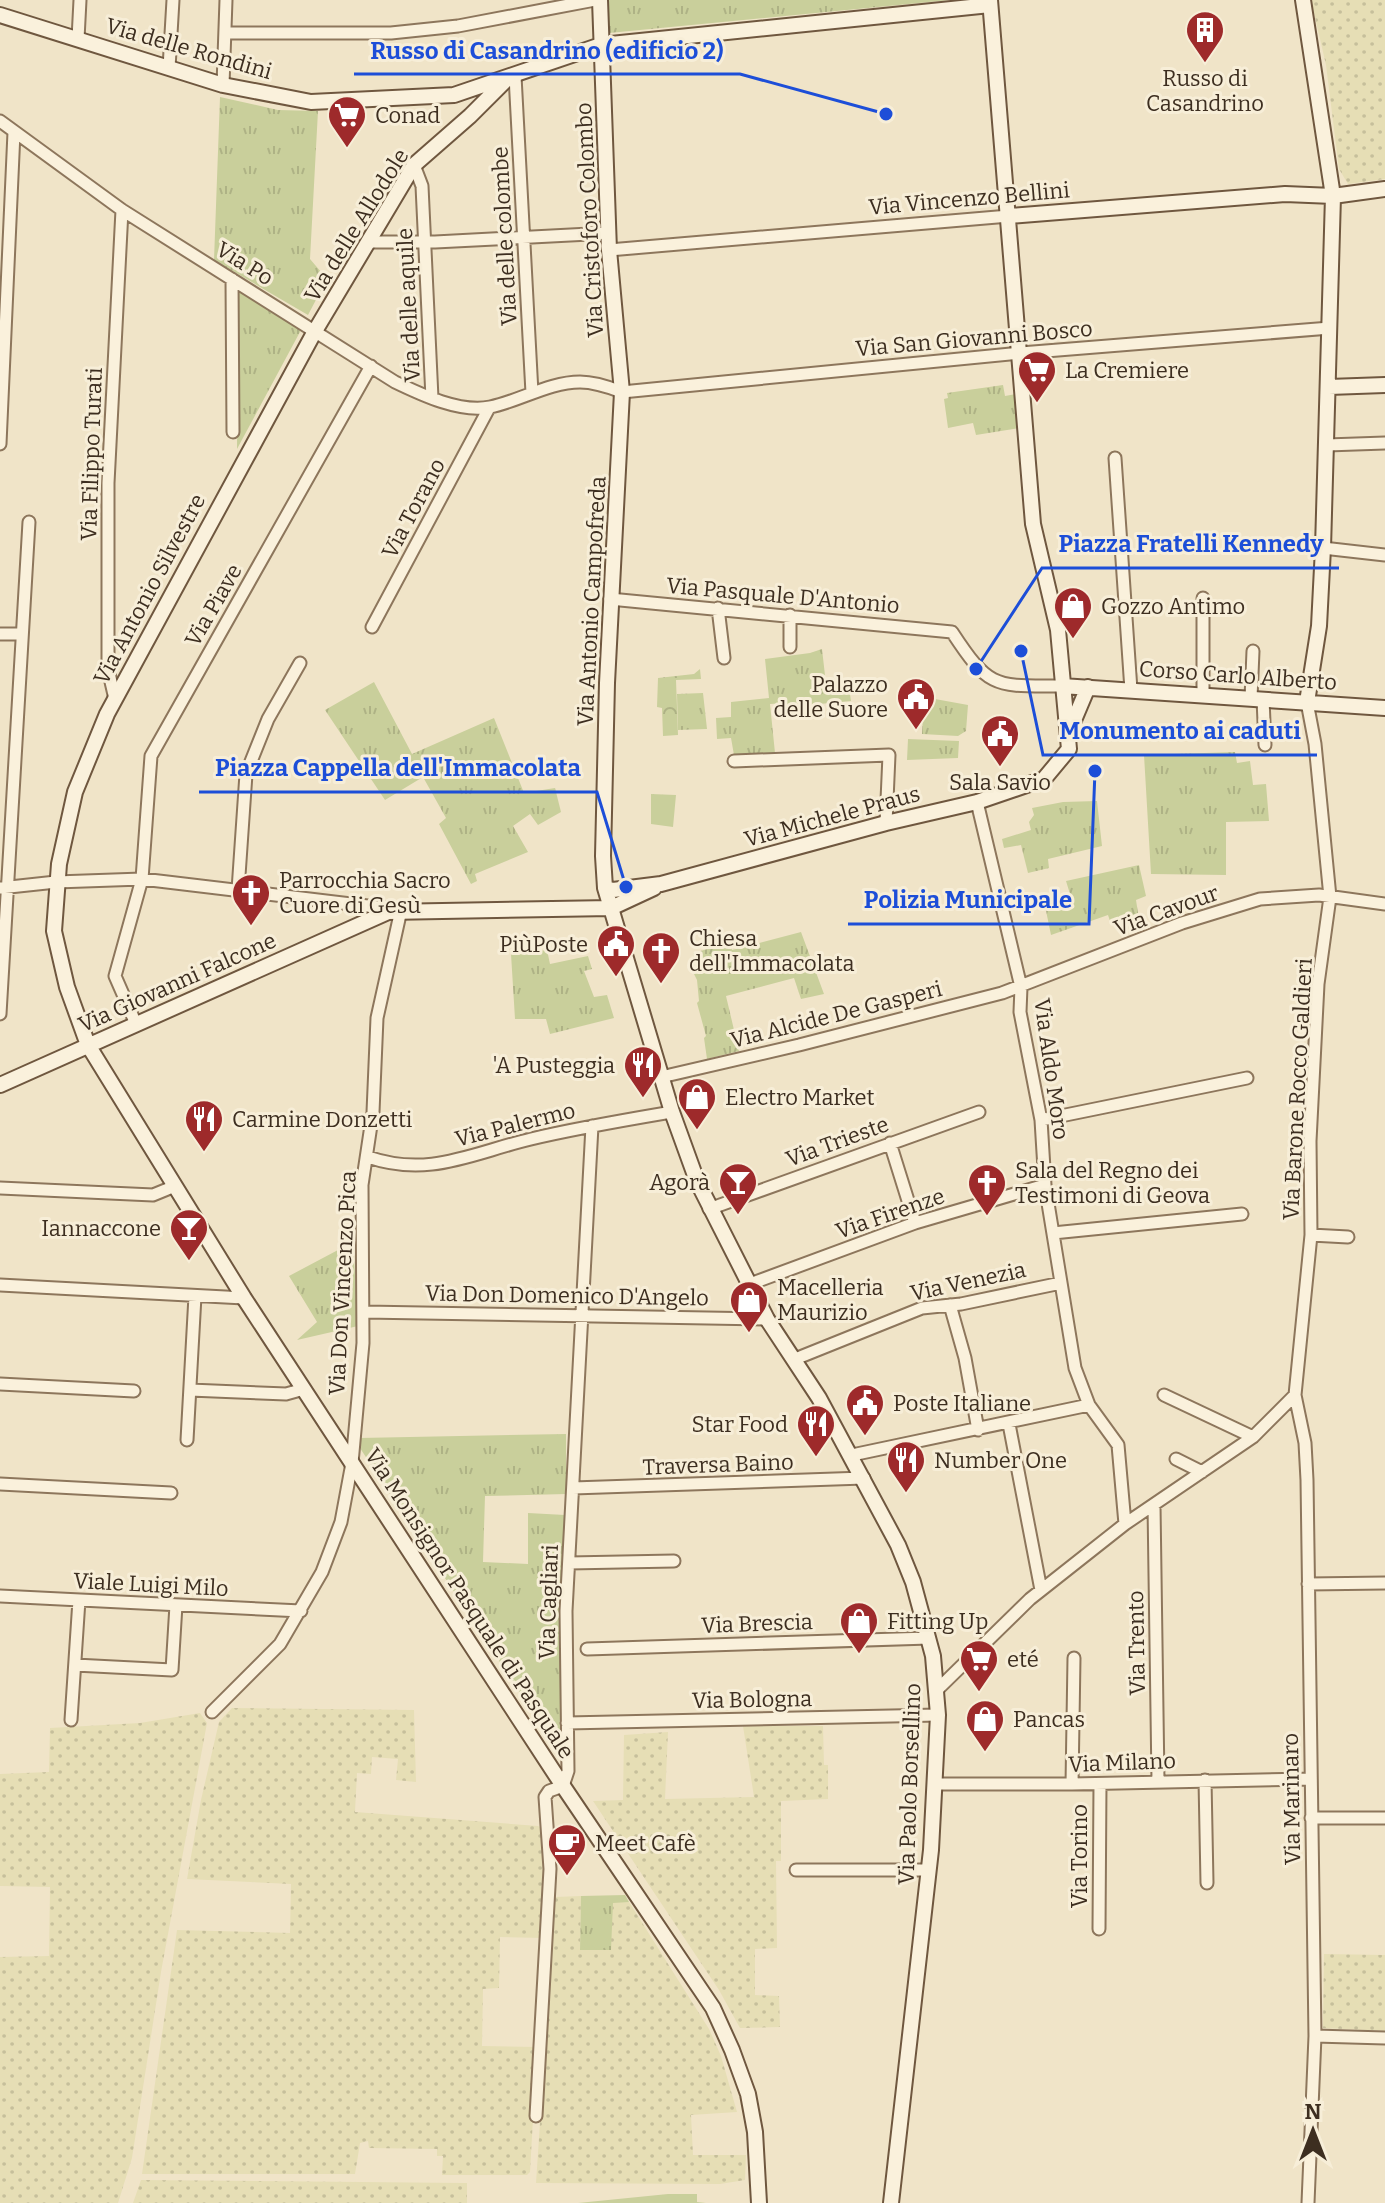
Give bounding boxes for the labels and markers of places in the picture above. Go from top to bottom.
building icon: Russo di Casandrino [1184,9,1226,64]
callout: Russo di Casandrino (edificio 2) [354,26,740,74]
place label: Russo di Casandrino [1146,65,1264,117]
supermarket icon: Conad [326,94,368,149]
place label: Conad [375,102,440,129]
supermarket icon: La Cremiere [1016,349,1058,404]
place label: La Cremiere [1065,357,1189,384]
callout: Piazza Fratelli Kennedy [1042,520,1339,568]
shop icon: Gozzo Antimo [1052,585,1094,640]
place label: Gozzo Antimo [1101,593,1245,620]
place label: Palazzo delle Suore [773,671,888,723]
public building icon: Palazzo delle Suore [895,676,937,731]
callout: Monumento ai caduti [1043,707,1317,755]
public building icon: Sala Savio [979,713,1021,768]
callout: Piazza Cappella dell'Immacolata [199,744,597,792]
place label: Sala Savio [949,769,1051,796]
place label: Parrocchia Sacro Cuore di Gesù [279,867,451,919]
church icon: Parrocchia Sacro Cuore di Gesù [230,872,272,927]
callout: Polizia Municipale [848,876,1089,924]
public building icon: PiùPoste [595,923,637,978]
place label: Chiesa dell'Immacolata [689,925,855,977]
church icon: Chiesa dell'Immacolata [640,930,682,985]
place label: PiùPoste [499,931,588,958]
restaurant icon: 'A Pusteggia [622,1044,664,1099]
place label: 'A Pusteggia [493,1052,615,1079]
shop icon: Electro Market [676,1076,718,1131]
place label: Electro Market [725,1084,875,1111]
restaurant icon: Carmine Donzetti [183,1098,225,1153]
place label: Carmine Donzetti [232,1106,413,1133]
place label: Sala del Regno dei Testimoni di Geova [1015,1157,1210,1209]
bar icon: Agorà [717,1161,759,1216]
church icon: Sala del Regno dei Testimoni di Geova [966,1162,1008,1217]
place label: Agorà [649,1169,710,1196]
bar icon: Iannaccone [168,1207,210,1262]
place label: Iannaccone [41,1215,161,1242]
place label: Macelleria Maurizio [777,1274,884,1326]
shop icon: Macelleria Maurizio [728,1279,770,1334]
public building icon: Poste Italiane [844,1382,886,1437]
place label: Poste Italiane [893,1390,1031,1417]
restaurant icon: Star Food [795,1403,837,1458]
place label: Star Food [692,1411,788,1438]
restaurant icon: Number One [885,1439,927,1494]
place label: Number One [934,1447,1067,1474]
shop icon: Fitting Up [838,1600,880,1655]
place label: Fitting Up [887,1608,988,1635]
supermarket icon: eté [958,1638,1000,1693]
place label: eté [1007,1646,1039,1673]
shop icon: Pancas [964,1698,1006,1753]
place label: Pancas [1013,1706,1085,1733]
cafe icon: Meet Cafè [546,1822,588,1877]
place label: Meet Cafè [595,1830,696,1857]

